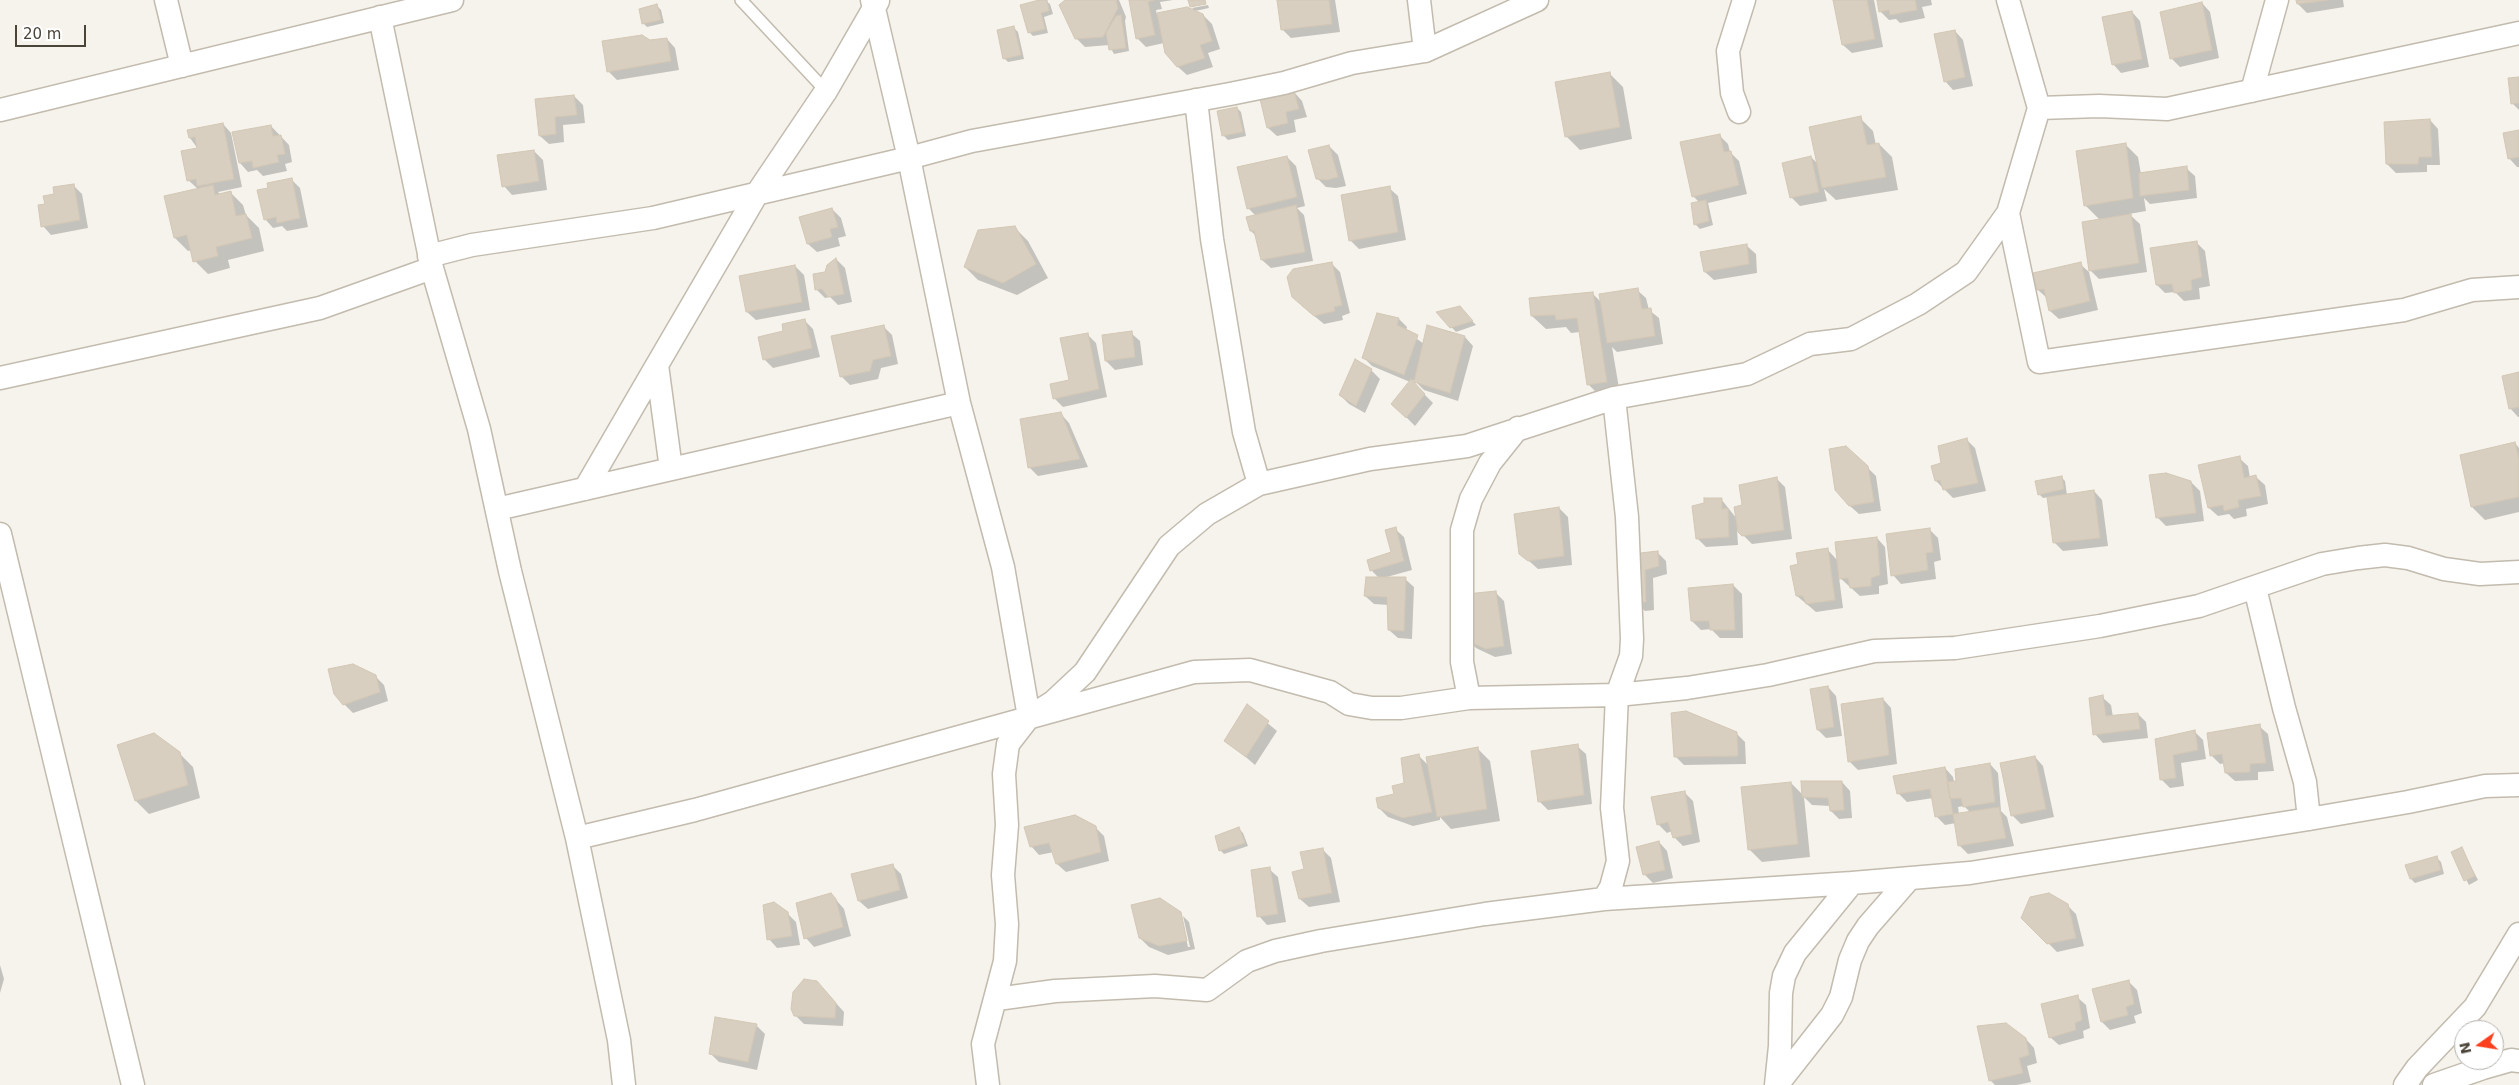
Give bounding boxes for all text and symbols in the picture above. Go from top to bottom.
scale bar [18,15,89,47]
text: 20 m [23,25,61,43]
north arrow [2454,1020,2504,1070]
text: N [2456,1041,2474,1056]

